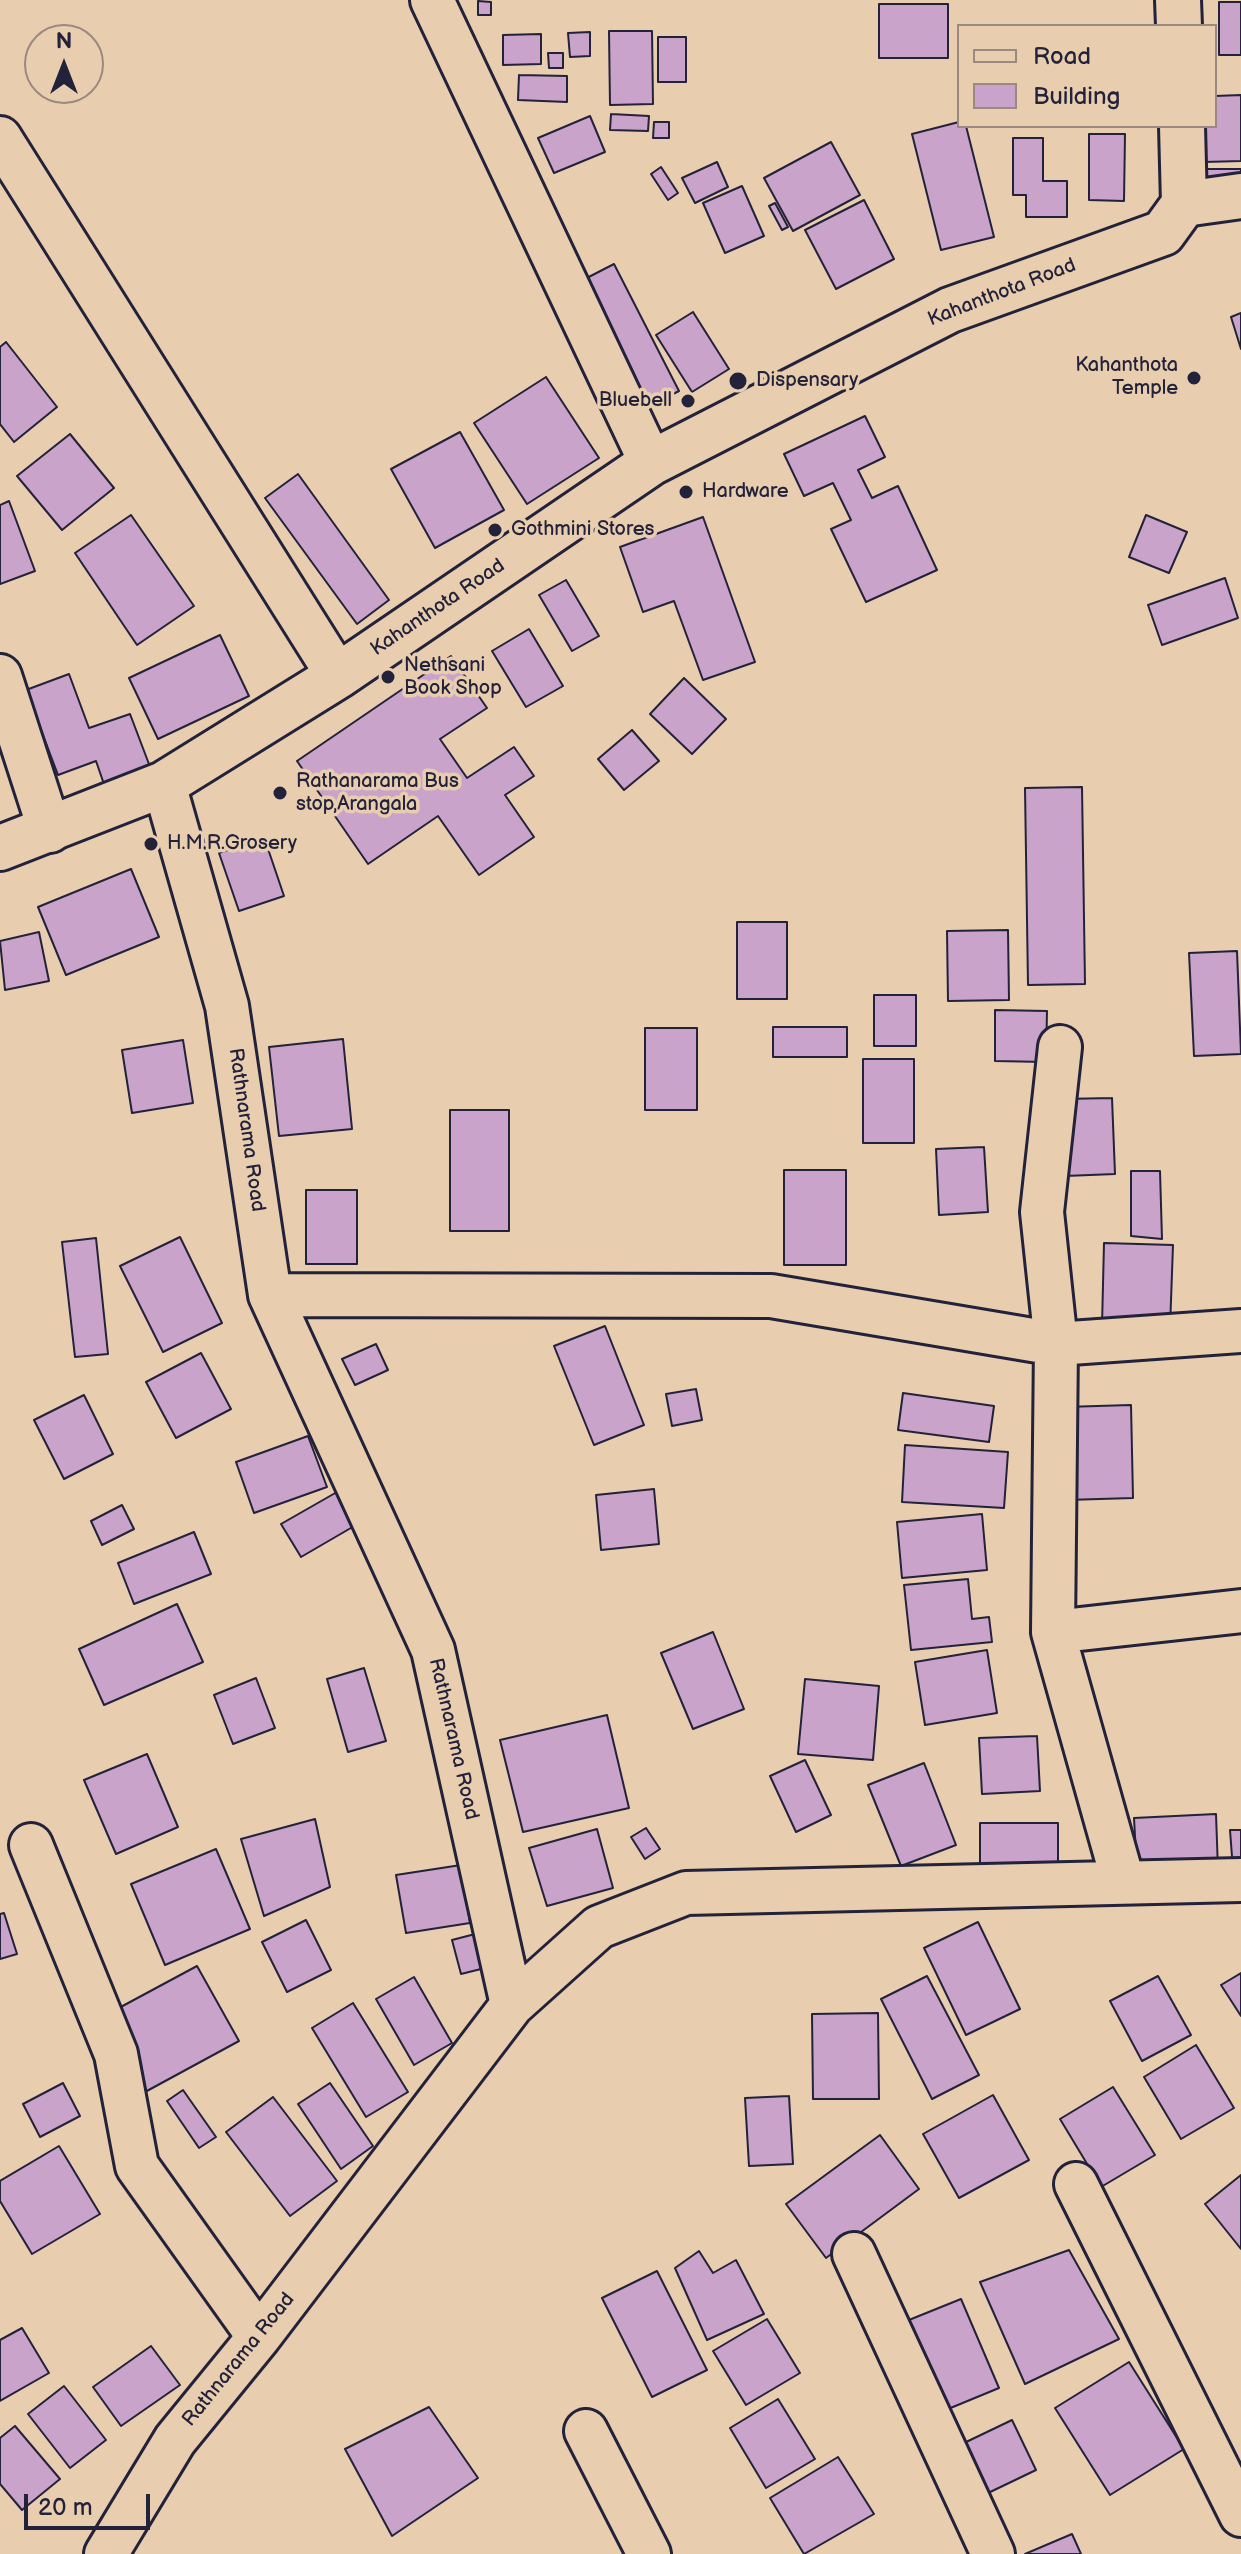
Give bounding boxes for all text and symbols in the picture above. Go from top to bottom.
north arrow [24,24,104,104]
legend [957,24,1217,128]
text: N [56,28,72,55]
text: Road [1033,42,1091,71]
text: Building [1033,82,1120,111]
street label: Kahanthota Road [925,254,1079,332]
place label: Kahanthota Temple [1075,354,1178,401]
place label: Dispensary [756,369,858,393]
marker: Kahanthota Temple [1185,369,1203,387]
marker: Dispensary [727,370,749,392]
place label: Bluebell [599,389,672,413]
marker: Bluebell [679,392,697,410]
place label: Hardware [702,480,789,504]
marker: Hardware [677,483,695,501]
place label: Gothmini Stores [511,518,654,542]
marker: Gothmini Stores [486,521,504,539]
street label: Kahanthota Road [366,554,510,662]
place label: Nethsani Book Shop [404,654,502,701]
marker: Nethsani Book Shop [379,668,397,686]
place label: Rathanarama Bus stop,Arangala [296,770,459,817]
marker: Rathanarama Bus stop,Arangala [271,784,289,802]
place label: H.M.R.Grosery [167,832,297,856]
marker: H.M.R.Grosery [142,835,160,853]
street label: Rathnarama Road [223,1047,269,1213]
street label: Rathnarama Road [423,1656,483,1822]
street label: Rathnarama Road [178,2288,300,2432]
scale bar [28,2478,154,2528]
text: 20 m [38,2493,93,2522]

